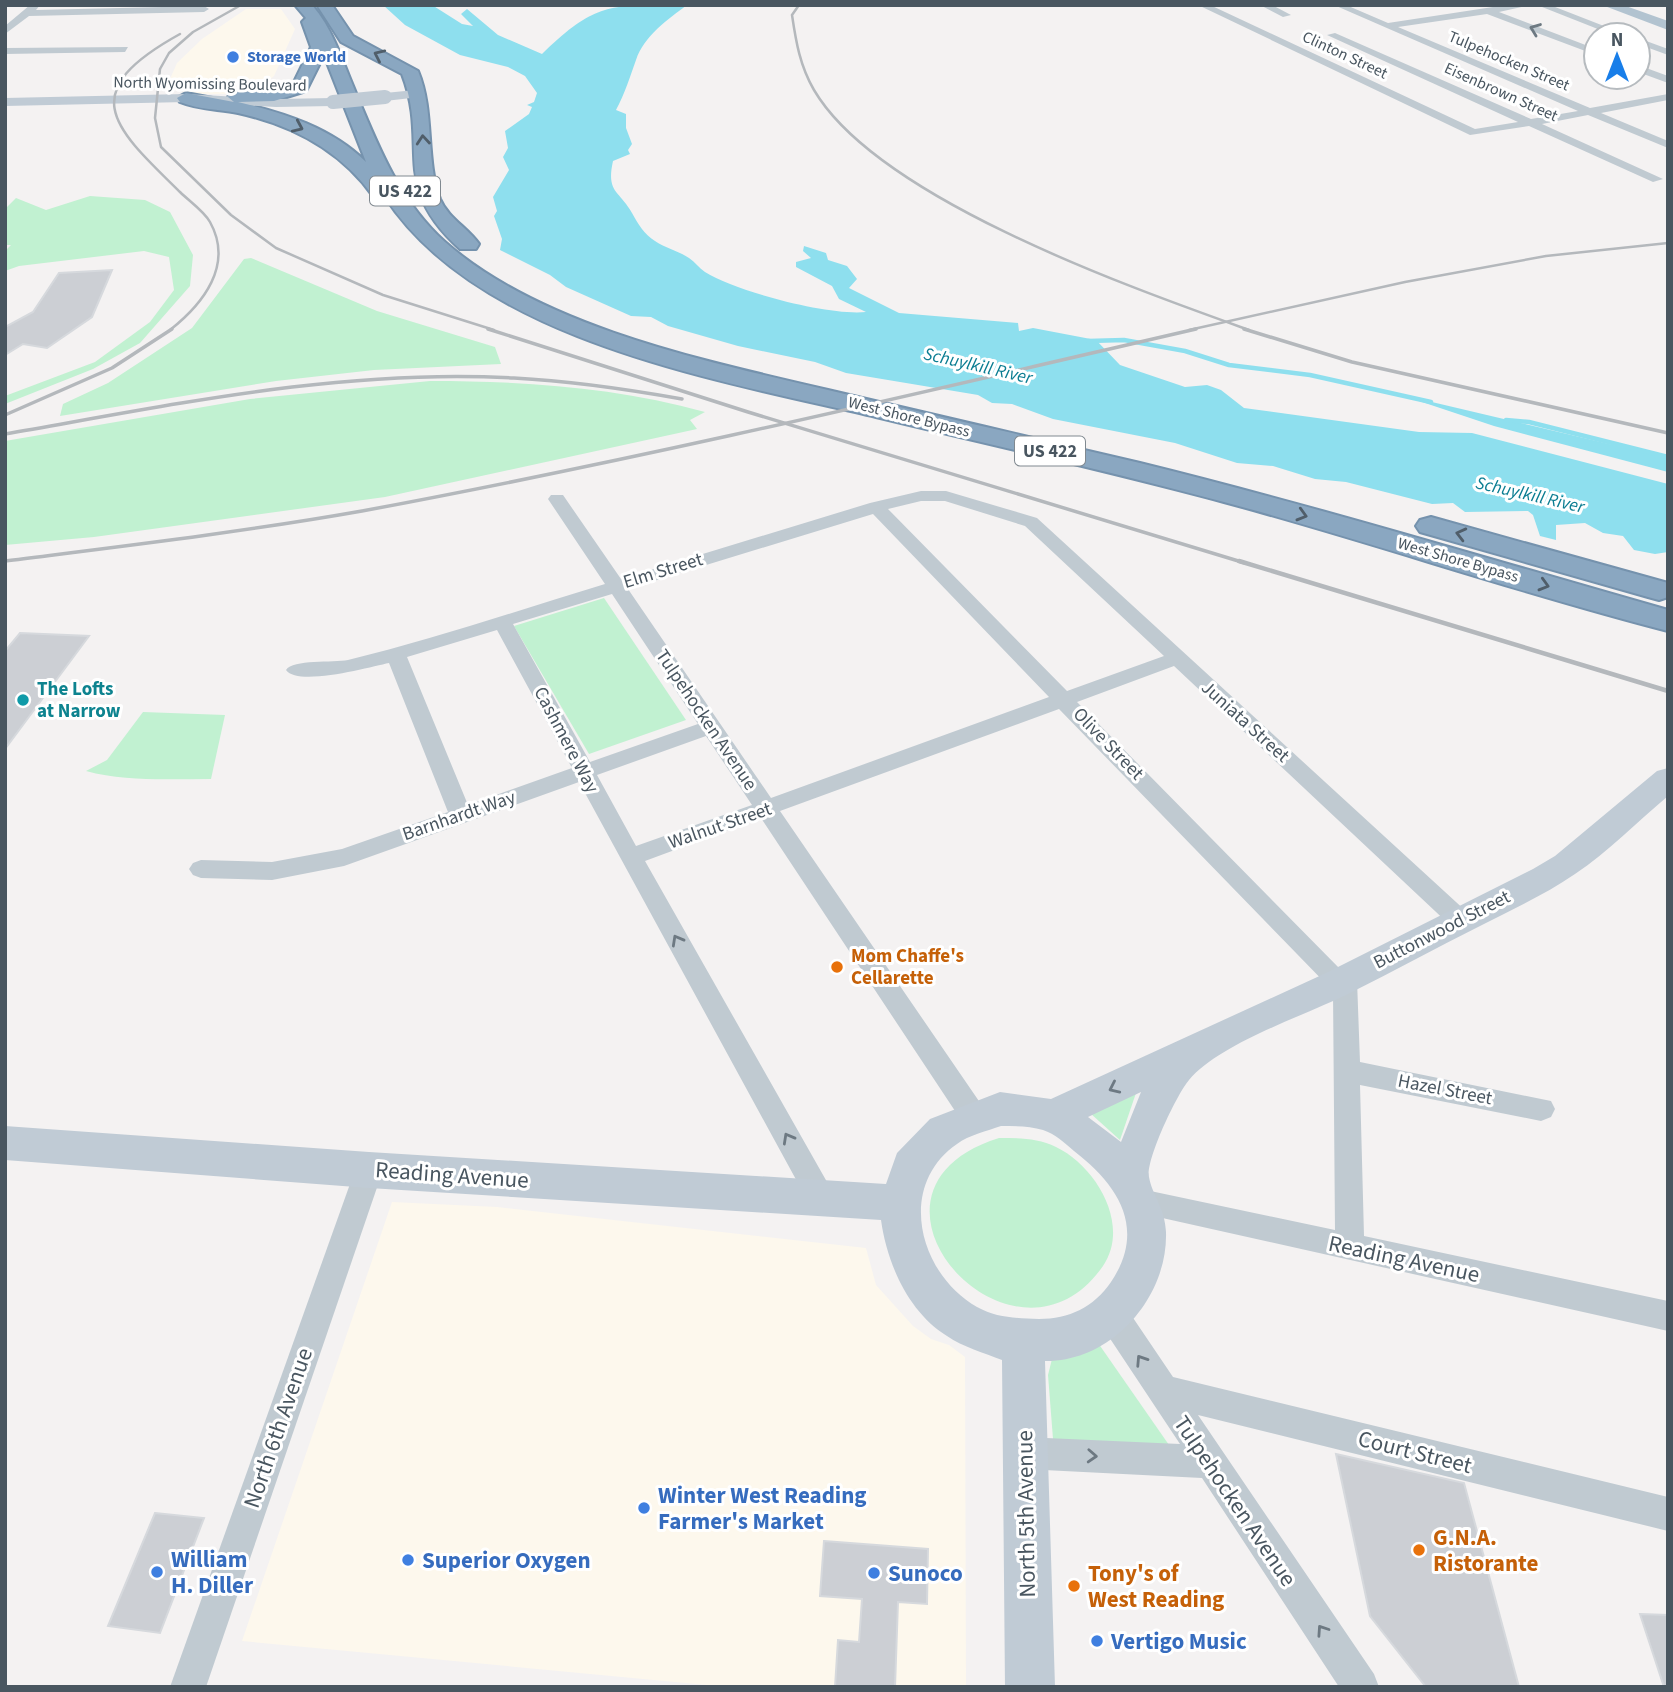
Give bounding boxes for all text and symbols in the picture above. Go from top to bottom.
north arrow [1582,21,1652,91]
one-way arrow [1529,23,1541,37]
street label: Clinton Street [1299,26,1392,85]
street label: Tulpehocken Street [1445,26,1574,97]
text: N [1611,27,1623,54]
place label: Storage World [247,46,346,68]
marker: Storage World [225,49,241,65]
one-way arrow [374,49,387,63]
street label: Eisenbrown Street [1441,57,1562,127]
street label: North Wyomissing Boulevard [113,71,307,97]
one-way arrow [291,119,304,133]
one-way arrow [416,134,431,146]
road number: US 422 [370,176,440,206]
water label: Schuylkill River [921,341,1036,391]
street label: West Shore Bypass [846,391,972,443]
road number: US 422 [1015,436,1085,466]
water label: Schuylkill River [1473,470,1588,520]
one-way arrow [1295,507,1307,521]
one-way arrow [1455,528,1467,542]
street label: West Shore Bypass [1395,532,1521,588]
street label: Elm Street [620,546,707,596]
one-way arrow [1537,577,1549,591]
street label: Tulpehocken Avenue [649,644,763,796]
street label: Juniata Street [1195,675,1296,769]
place label: The Lofts at Narrow [37,676,121,725]
street label: Cashmere Way [527,682,605,798]
marker: The Lofts at Narrow [15,692,31,708]
street label: Olive Street [1066,702,1150,787]
street label: Barnhardt Way [399,784,519,848]
street label: Walnut Street [665,796,776,856]
street label: Buttonwood Street [1369,884,1516,976]
one-way arrow [672,935,685,947]
place label: Mom Chaffe's Cellarette [851,943,964,992]
marker: Mom Chaffe's Cellarette [829,959,845,975]
street label: Hazel Street [1396,1068,1495,1112]
one-way arrow [1108,1080,1121,1094]
one-way arrow [783,1133,796,1146]
street label: Reading Avenue [374,1153,530,1197]
street label: Reading Avenue [1325,1227,1483,1291]
street label: North 6th Avenue [235,1343,321,1513]
one-way arrow [1137,1354,1150,1367]
street label: Tulpehocken Avenue [1165,1409,1305,1593]
street label: Court Street [1355,1422,1476,1482]
street label: North 5th Avenue [1008,1430,1044,1598]
one-way arrow [1087,1449,1098,1464]
place label: Winter West Reading Farmer's Market [658,1479,867,1538]
marker: Winter West Reading Farmer's Market [636,1500,652,1516]
place label: G.N.A. Ristorante [1433,1521,1539,1580]
marker: G.N.A. Ristorante [1411,1542,1427,1558]
place label: William H. Diller [171,1543,254,1602]
place label: Superior Oxygen [422,1544,591,1577]
marker: Superior Oxygen [400,1552,416,1568]
place label: Sunoco [888,1557,963,1590]
place label: Tony's of West Reading [1088,1557,1224,1616]
marker: William H. Diller [149,1564,165,1580]
marker: Sunoco [866,1565,882,1581]
marker: Tony's of West Reading [1066,1578,1082,1594]
place label: Vertigo Music [1110,1625,1247,1658]
one-way arrow [1318,1625,1331,1638]
marker: Vertigo Music [1089,1633,1105,1649]

